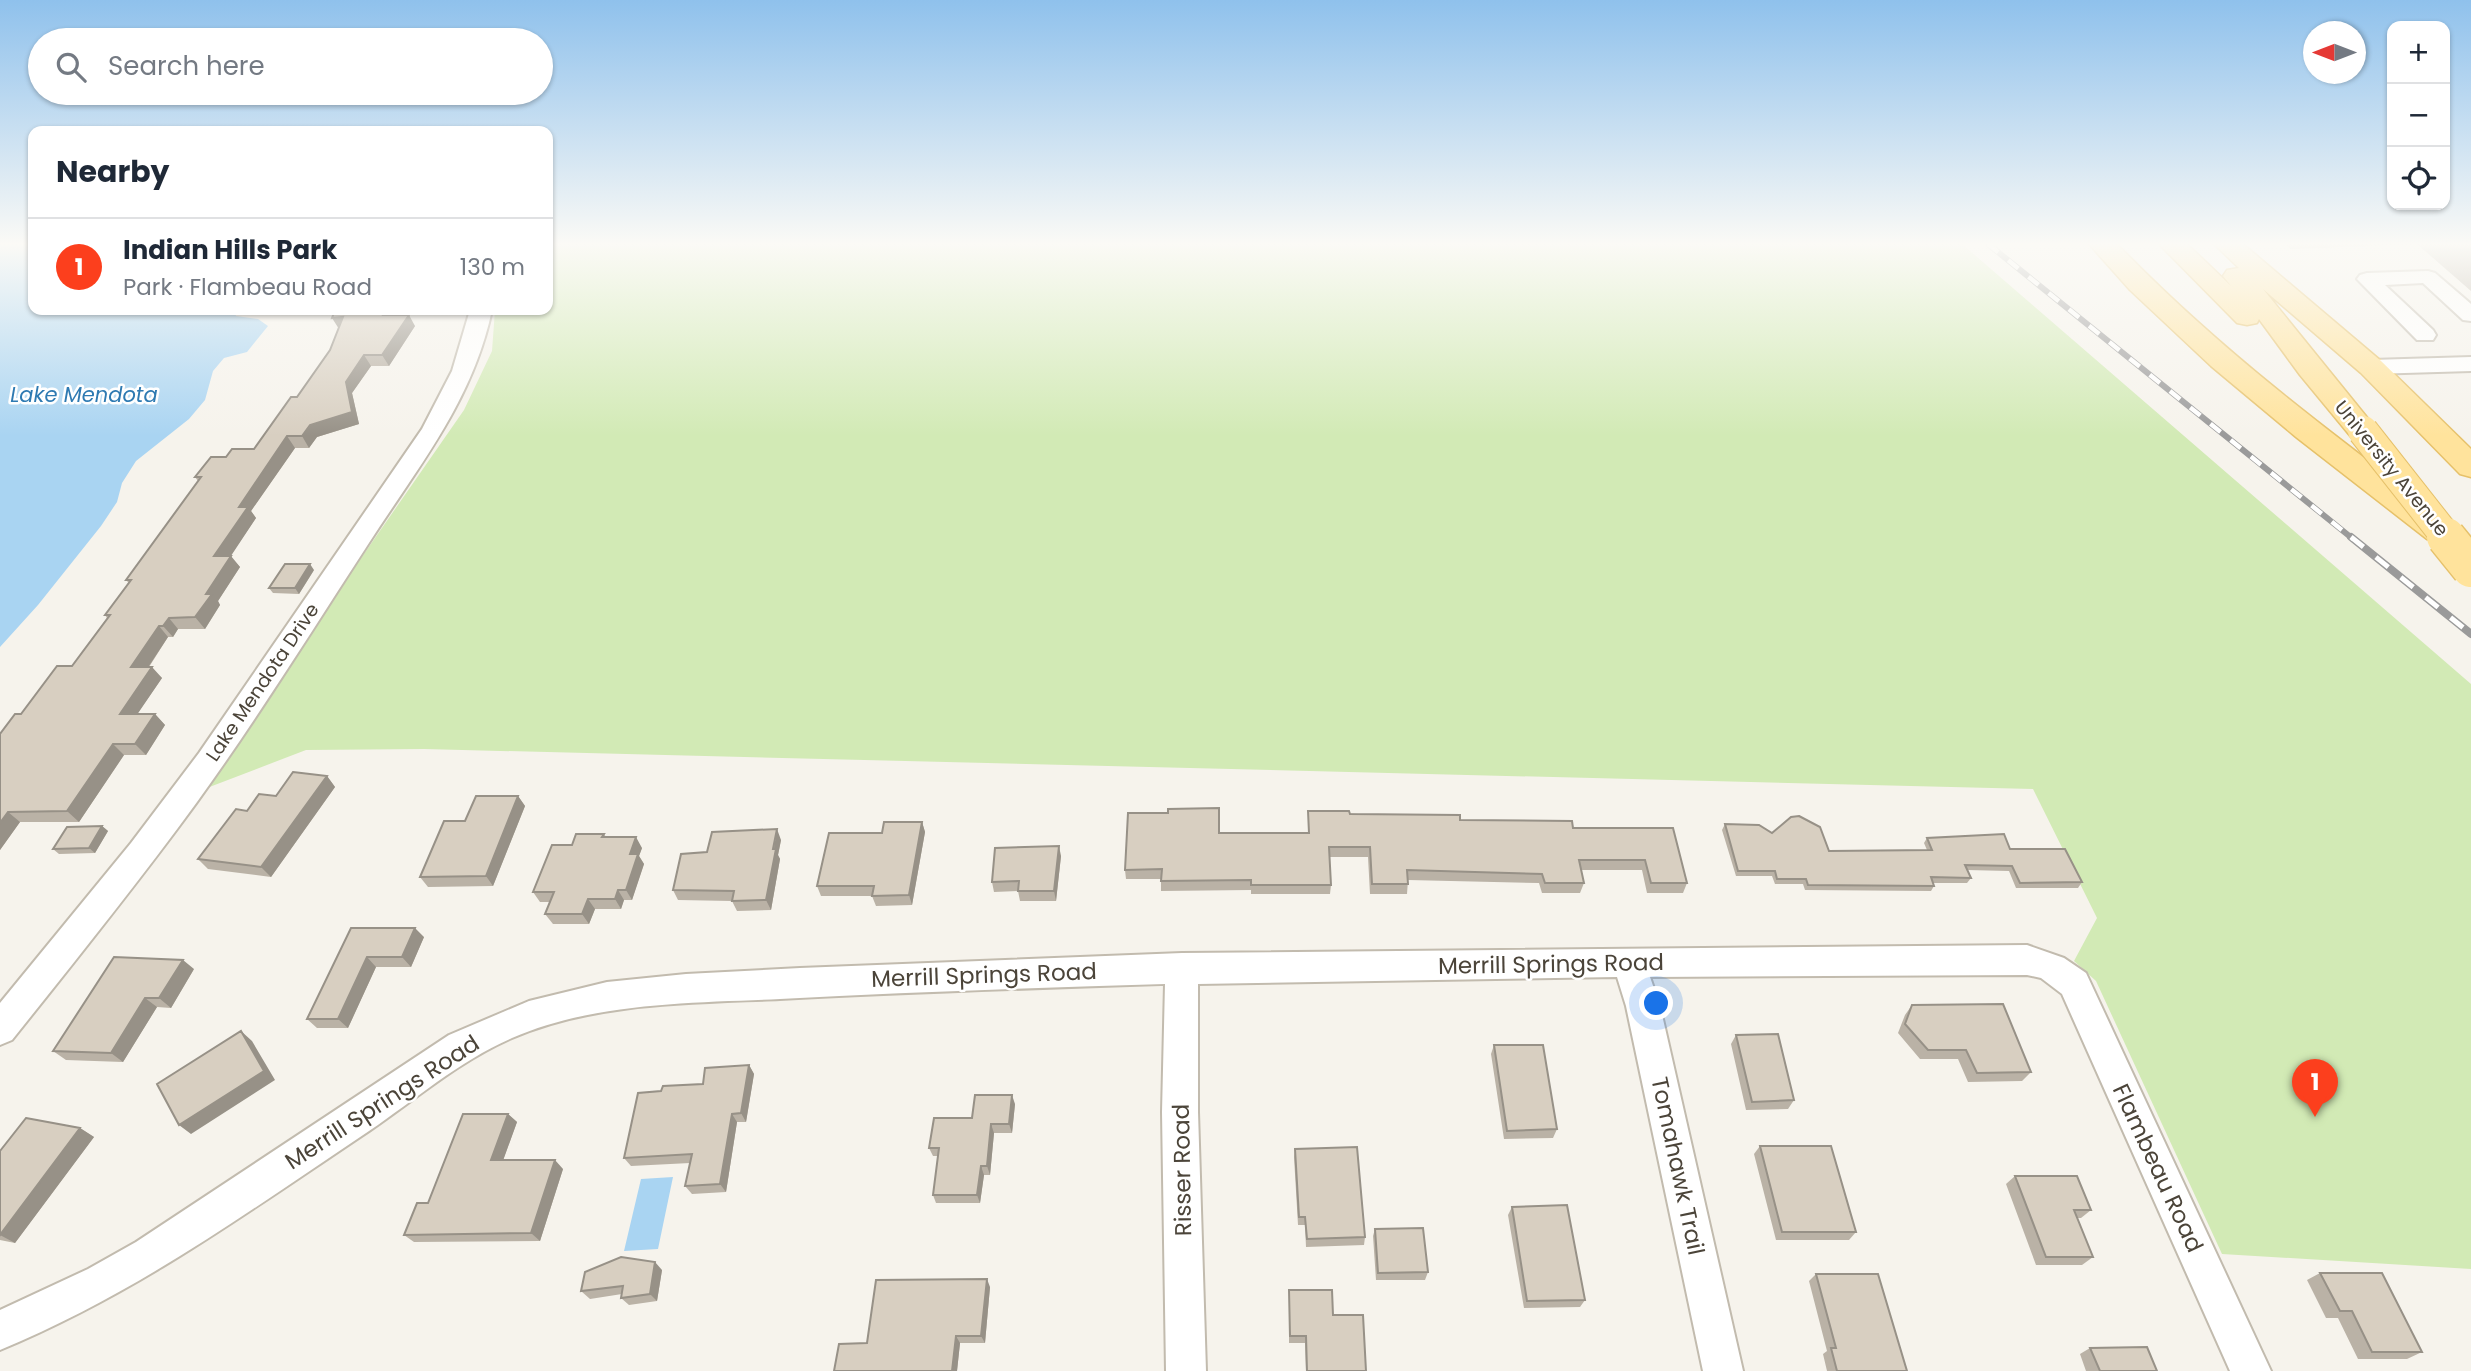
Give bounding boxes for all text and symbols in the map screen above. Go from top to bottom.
north arrow [2303,21,2366,84]
map controls [2387,21,2450,210]
button: + [2387,21,2450,84]
search box [28,28,553,105]
icon: search [52,48,90,86]
text: Search here [108,48,265,84]
button: − [2387,84,2450,147]
button: locate [2387,147,2450,210]
text: Nearby [56,150,170,193]
text: Indian Hills Park [123,232,337,268]
text: 1 [75,251,83,283]
text: 130 m [460,251,525,283]
text: Park · Flambeau Road [123,271,372,303]
water label: Lake Mendota [10,380,158,409]
street label: University Avenue [2328,395,2455,542]
street label: Lake Mendota Drive [199,598,325,767]
street label: Merrill Springs Road [1438,946,1664,982]
street label: Merrill Springs Road [871,955,1097,995]
your location [1639,986,1673,1020]
street label: Merrill Springs Road [279,1027,485,1177]
pin: 1 [2292,1059,2338,1117]
street label: Tomahawk Trail [1643,1074,1713,1258]
street label: Flambeau Road [2105,1079,2211,1257]
street label: Risser Road [1165,1104,1199,1236]

